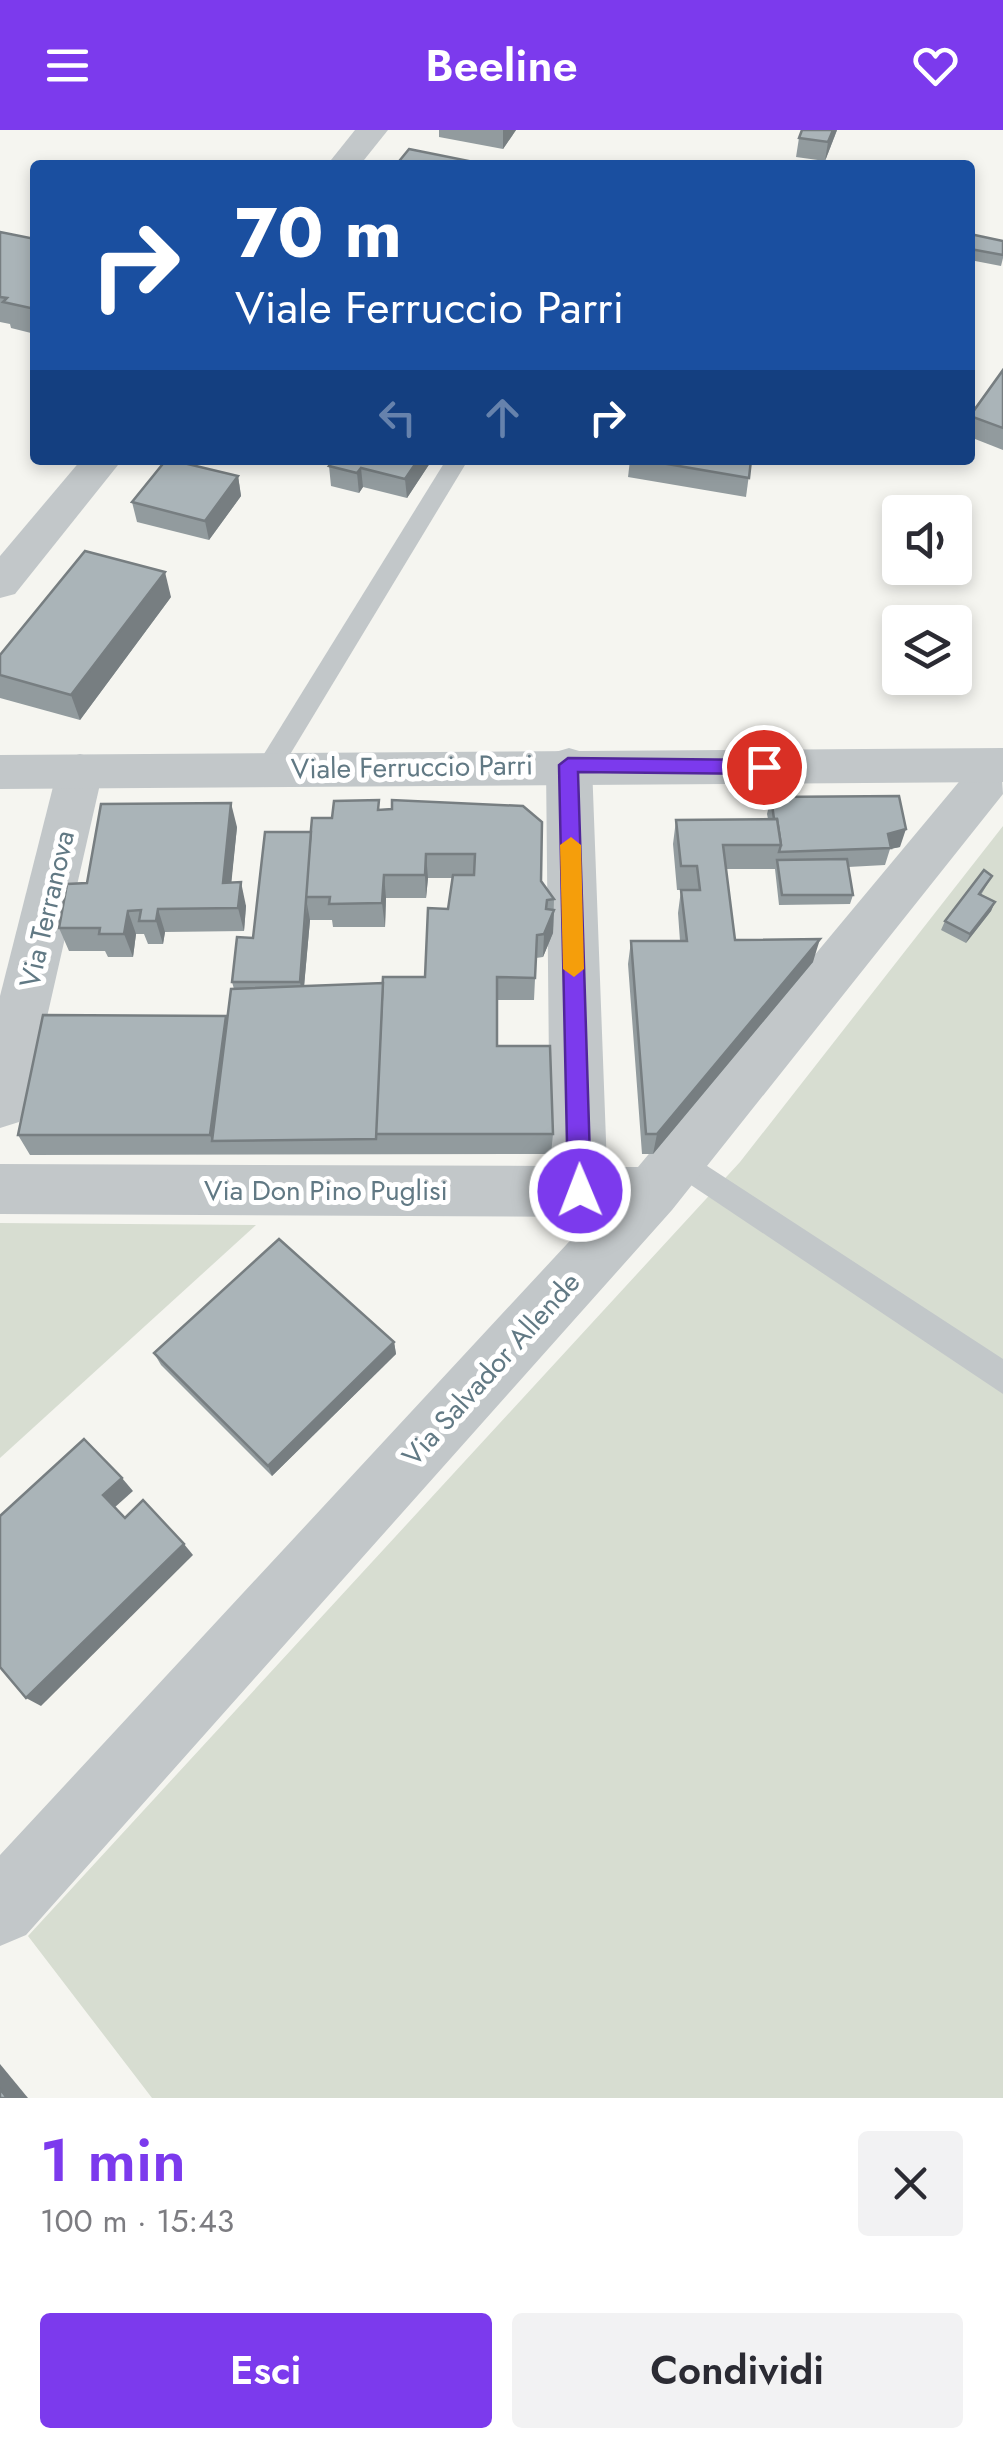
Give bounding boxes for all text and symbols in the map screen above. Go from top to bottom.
text: Beeline [425,33,578,98]
icon: menu [40,38,95,93]
icon: heart [908,38,963,93]
text: 70 m [235,182,402,283]
icon: right [70,200,200,330]
text: Viale Ferruccio Parri [235,275,624,340]
icon: left [370,390,425,445]
icon: ahead [475,390,530,445]
icon: right [580,390,635,445]
map controls [882,495,972,695]
button: sound [882,495,972,585]
button: layers [882,605,972,695]
pin [722,725,807,810]
icon: arrive [737,740,792,795]
street label: Viale Ferruccio Parri [291,744,533,790]
street label: Via Terranova [9,826,85,992]
position arrow [528,1139,632,1243]
street label: Via Don Pino Puglisi [204,1170,448,1211]
street label: Via Salvador Allende [393,1263,589,1475]
text: 1 min [40,2117,186,2204]
button: close [858,2131,963,2236]
text: 100 m · 15:43 [40,2198,234,2244]
button: Esci [40,2313,492,2428]
button: Condividi [512,2313,963,2428]

